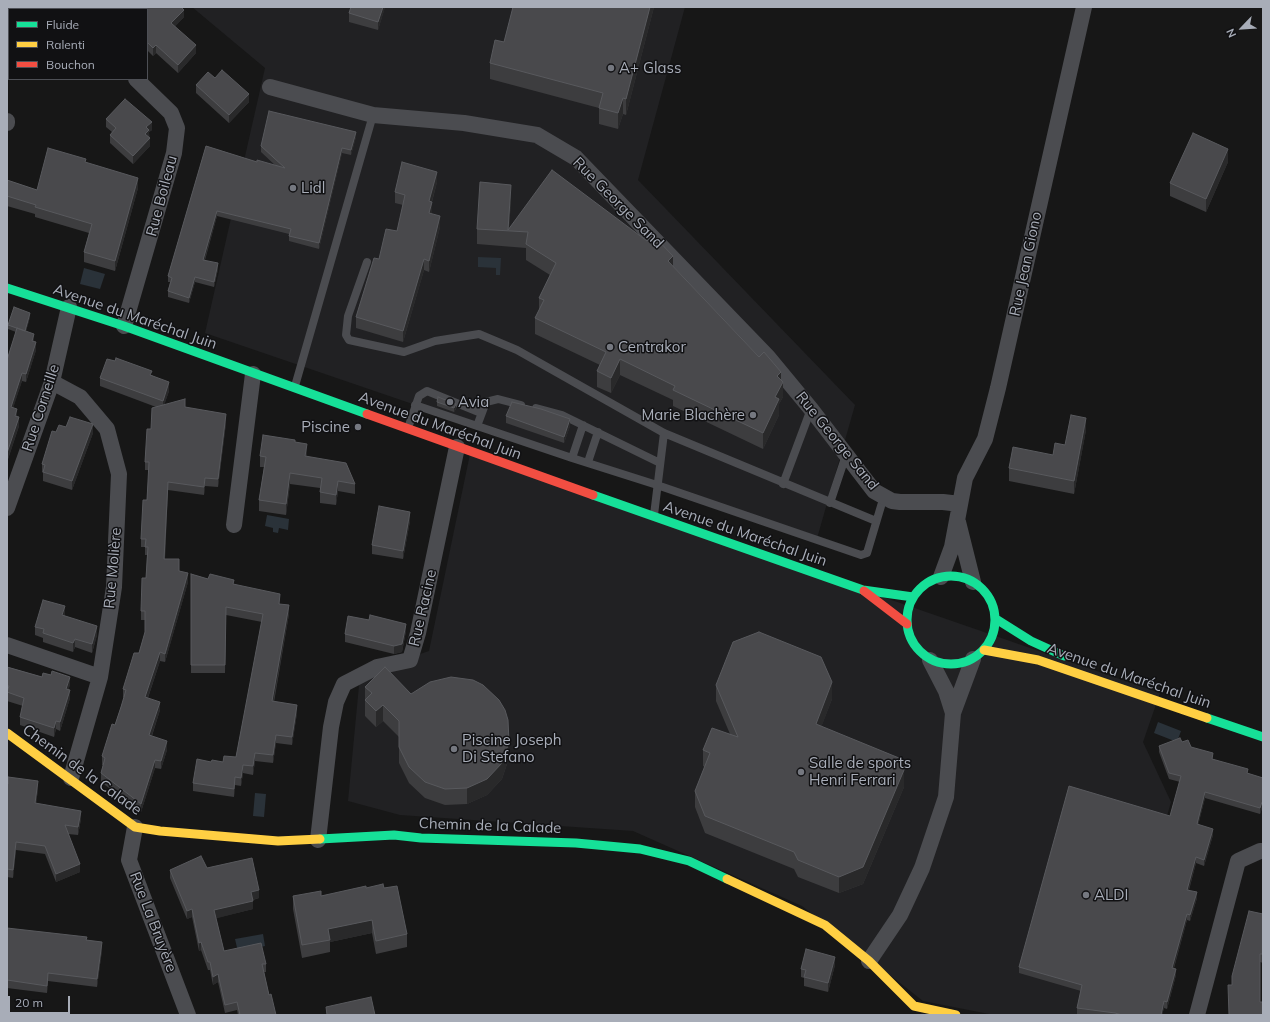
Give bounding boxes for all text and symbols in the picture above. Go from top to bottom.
legend [8,8,148,80]
north arrow [1222,8,1262,48]
text: Fluide [46,17,79,32]
text: N [1223,26,1239,40]
text: Ralenti [46,37,85,52]
text: Bouchon [46,57,95,72]
place label: A+ Glass [619,59,681,77]
marker: A+ Glass [606,63,616,73]
street label: Rue Boileau [143,154,181,238]
street label: Rue George Sand [569,154,667,252]
place label: Lidl [301,179,325,197]
marker: Lidl [288,183,298,193]
street label: Rue Jean Giono [1006,210,1046,318]
street label: Avenue du Maréchal Juin [51,281,219,353]
place label: Centrakor [618,338,686,356]
marker: Centrakor [605,342,615,352]
street label: Rue Corneille [18,362,64,454]
street label: Avenue du Maréchal Juin [356,388,524,464]
street label: Rue George Sand [792,388,882,494]
place label: Avia [458,393,489,411]
marker: Avia [445,397,455,407]
place label: Marie Blachère [641,406,745,424]
marker: Marie Blachère [748,410,758,420]
place label: Piscine [301,418,350,436]
marker: Piscine [353,422,363,432]
street label: Avenue du Maréchal Juin [661,498,829,570]
street label: Rue Molière [100,527,126,609]
street label: Rue Racine [405,568,441,648]
street label: Avenue du Maréchal Juin [1045,640,1213,712]
street label: Chemin de la Calade [19,721,145,819]
place label: Piscine Joseph Di Stefano [462,731,562,766]
marker: Piscine Joseph Di Stefano [449,744,459,754]
place label: Salle de sports Henri Ferrari [809,754,911,789]
marker: Salle de sports Henri Ferrari [796,767,806,777]
street label: Chemin de la Calade [418,815,562,837]
street label: Rue La Bruyère [126,869,180,975]
place label: ALDI [1094,886,1128,904]
marker: ALDI [1081,890,1091,900]
scale bar [10,988,72,1014]
text: 20 m [15,995,43,1010]

